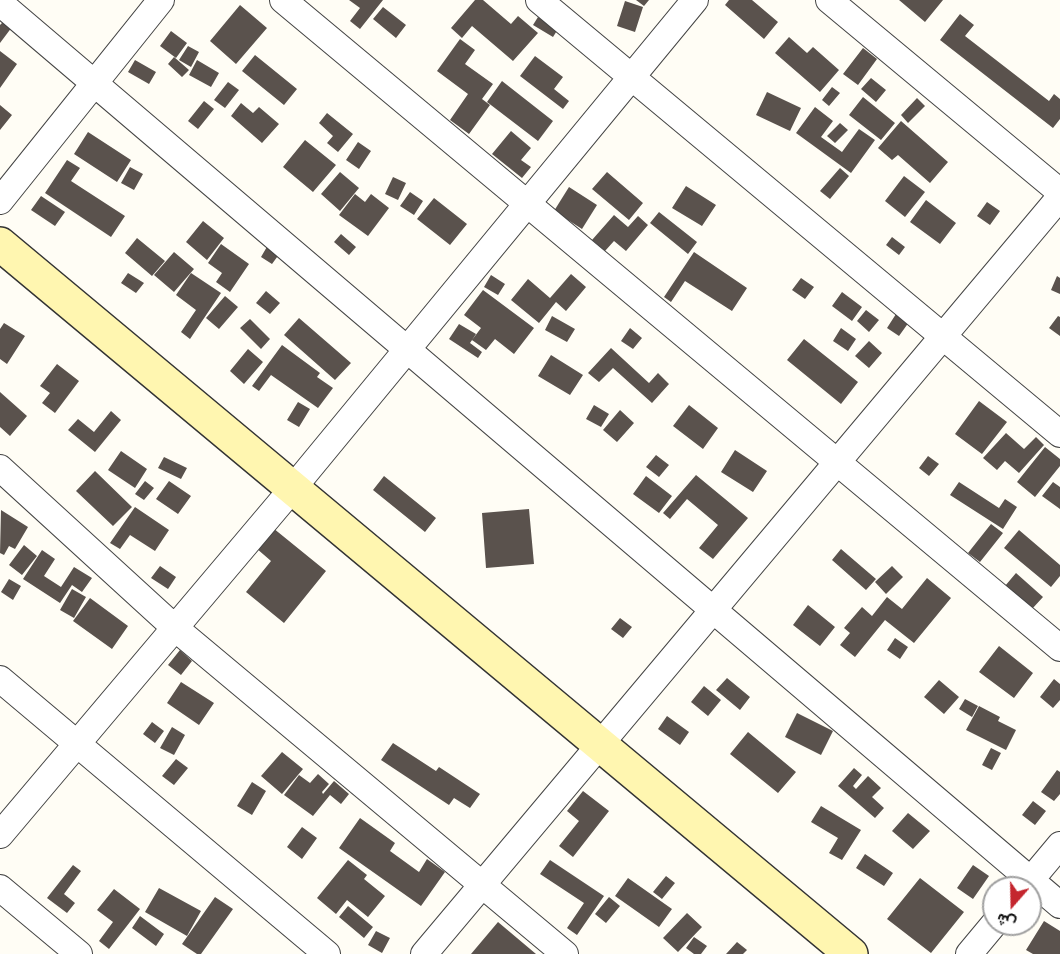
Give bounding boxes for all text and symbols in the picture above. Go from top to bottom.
north arrow [982,876,1042,936]
text: ش [994,909,1019,934]

